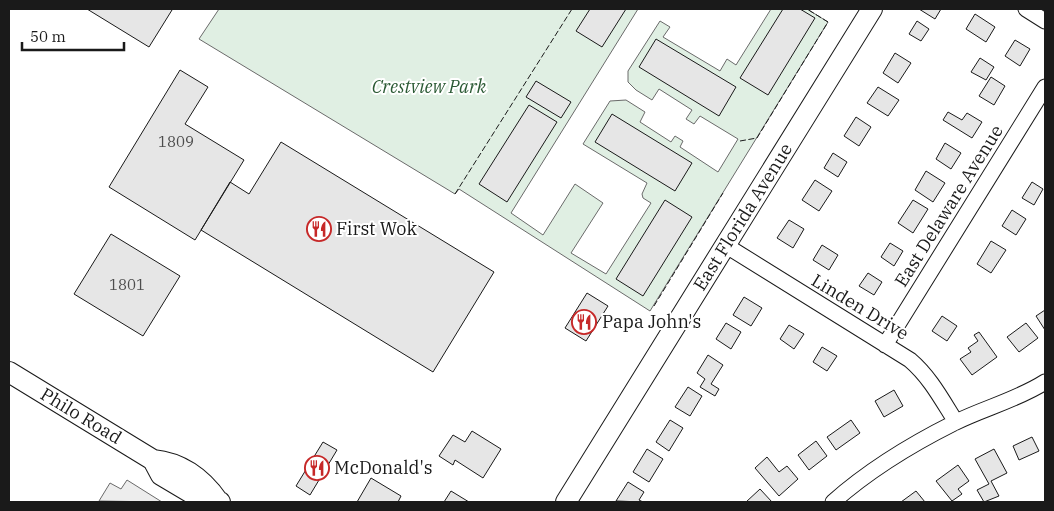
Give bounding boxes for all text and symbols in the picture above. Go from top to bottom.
scale bar [22,20,125,52]
text: 50 m [30,27,66,46]
park label: Crestview Park [372,75,487,98]
street label: East Delaware Avenue [889,120,1008,291]
house number: 1809 [158,132,194,151]
street label: East Florida Avenue [688,139,797,295]
restaurant icon: First Wok [306,216,332,242]
place label: First Wok [336,217,417,240]
street label: Linden Drive [807,268,913,345]
house number: 1801 [109,275,145,294]
restaurant icon: Papa John's [571,309,597,335]
place label: Papa John's [602,310,701,333]
street label: Philo Road [36,382,126,449]
restaurant icon: McDonald's [304,455,330,481]
place label: McDonald's [334,456,433,479]

